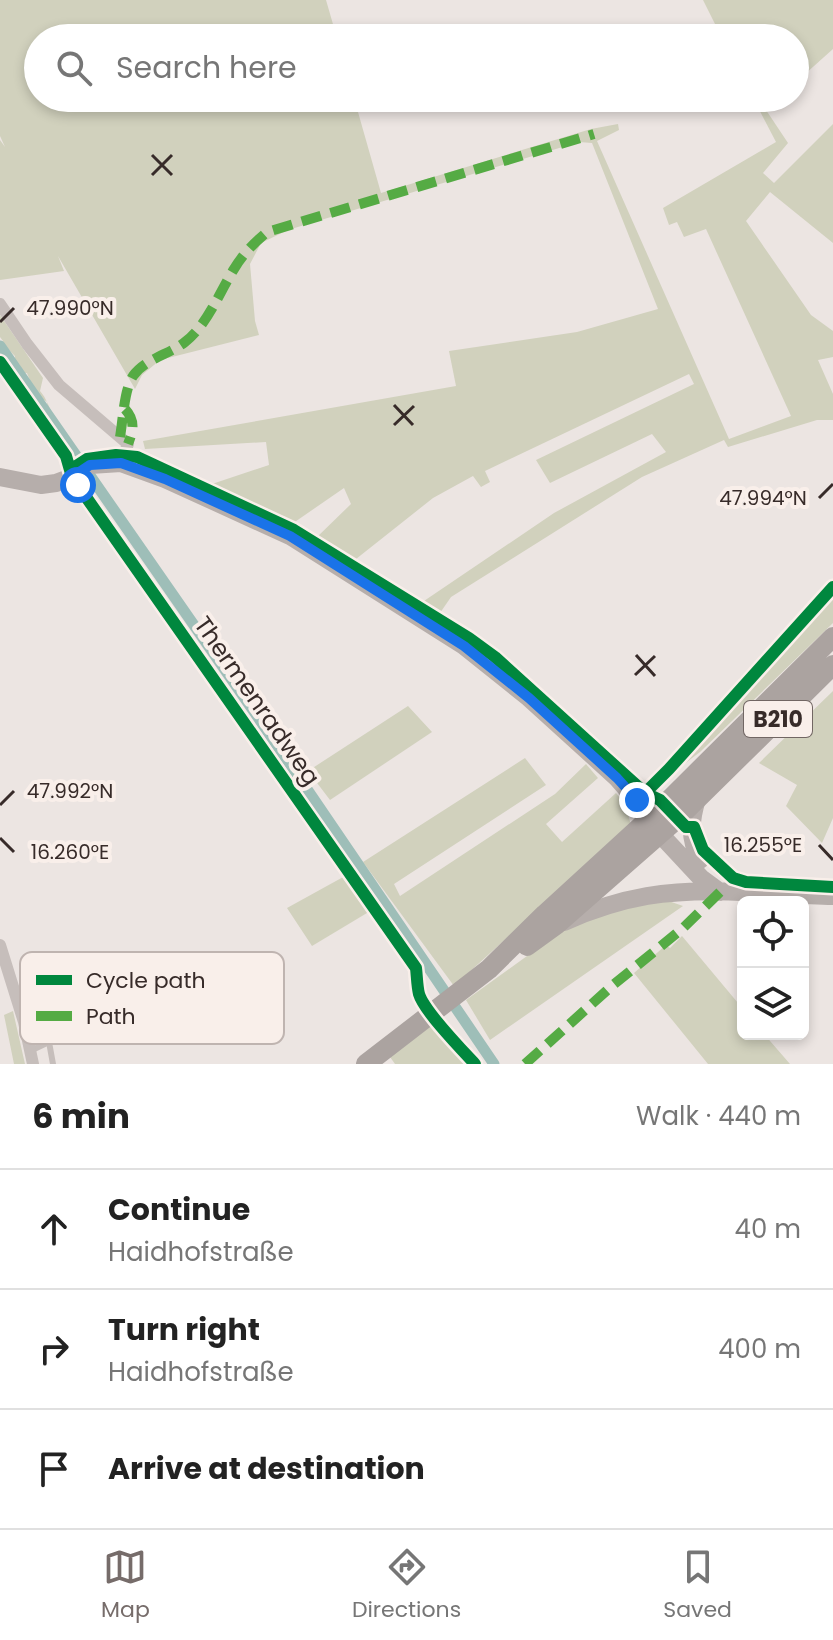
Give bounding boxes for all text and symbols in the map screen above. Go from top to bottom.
search box [24,24,809,112]
icon: search [52,46,96,90]
text: Search here [116,46,297,89]
text: 47.990°N [26,294,114,322]
route start [60,467,96,503]
text: 47.994°N [719,484,807,512]
street label: Thermenradweg [187,610,328,792]
road number: B210 [744,701,812,737]
text: 47.992°N [27,777,113,805]
route end [619,782,655,818]
text: 16.255°E [724,831,802,859]
text: 16.260°E [31,838,109,866]
map controls [737,896,809,1040]
button: locate [737,896,809,968]
legend [20,952,284,1044]
text: Cycle path [86,965,205,996]
button: layers [737,968,809,1040]
text: Path [86,1001,136,1032]
text: 6 min [32,1092,130,1140]
text: Walk · 440 m [636,1098,801,1134]
text: Continue [108,1188,250,1231]
icon: ahead [32,1207,76,1251]
text: 40 m [735,1211,801,1247]
text: Haidhofstraße [108,1234,294,1270]
text: Turn right [108,1308,260,1351]
icon: right [32,1327,76,1371]
text: 400 m [718,1331,801,1367]
text: Haidhofstraße [108,1354,294,1390]
icon: arrive [32,1447,76,1491]
text: Arrive at destination [108,1447,425,1490]
tab: Map [101,1545,150,1626]
tab: Directions [352,1545,461,1626]
tab: Saved [663,1545,732,1626]

